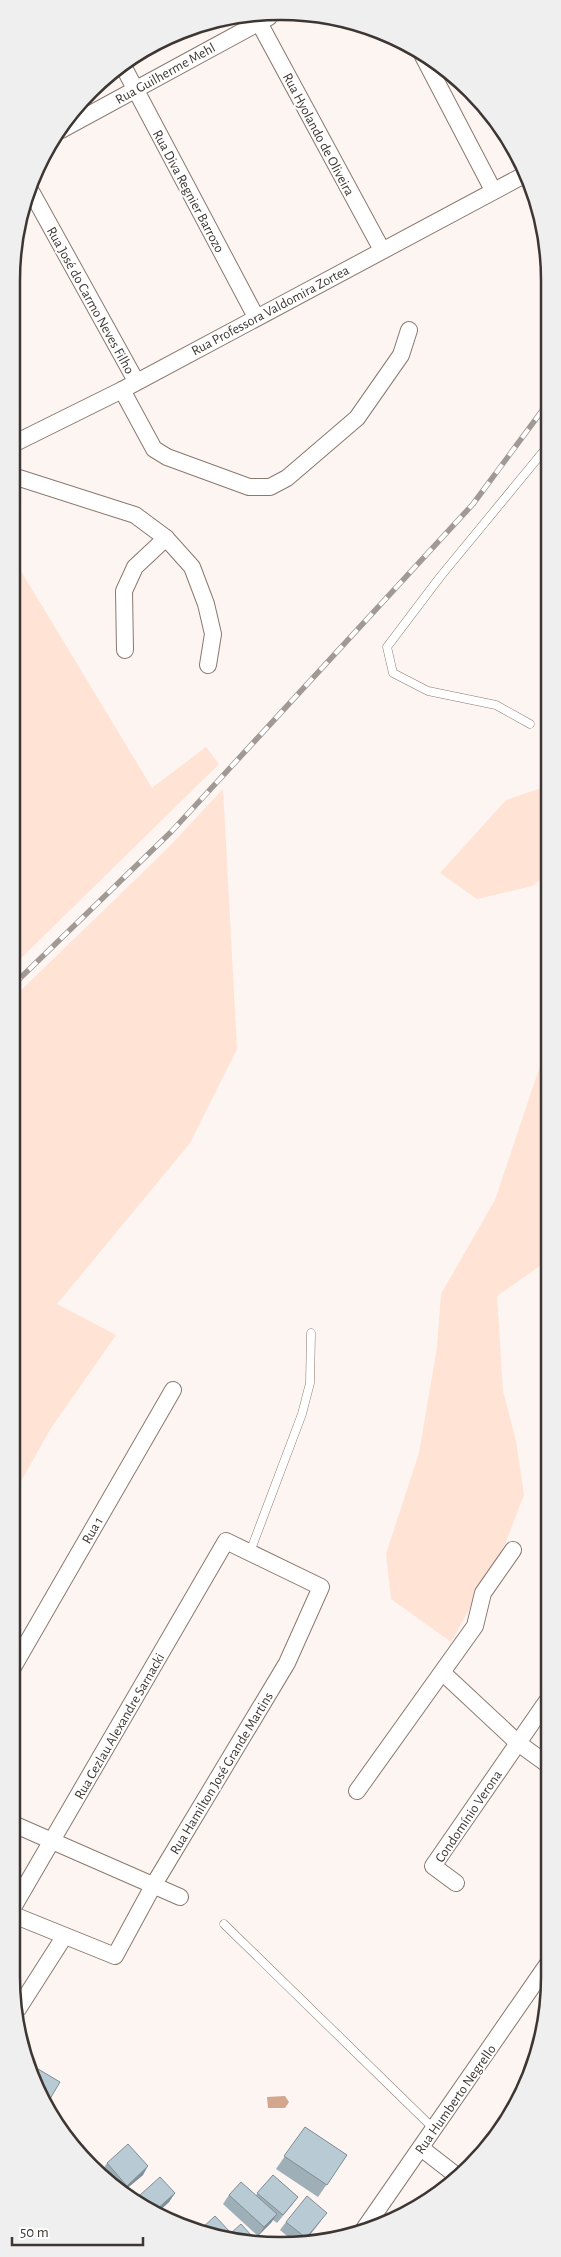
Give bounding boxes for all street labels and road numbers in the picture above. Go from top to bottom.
street label: Rua Guilherme Mehl [113,41,218,107]
street label: Rua Hyolando de Oliveira [280,71,357,199]
street label: Rua Diva Regnier Barrozo [150,128,226,255]
street label: Rua José do Carmo Neves Filho [44,225,136,376]
street label: Rua Professora Valdomira Zortea [189,263,352,359]
street label: Rua 1 [80,1515,106,1546]
street label: Rua Cezlau Alexandre Sarnacki [72,1651,167,1802]
street label: Rua Hamilton José Grande Martins [168,1690,276,1857]
street label: Condomínio Verona [433,1767,505,1865]
street label: Rua Humberto Negrello [413,2042,499,2157]

